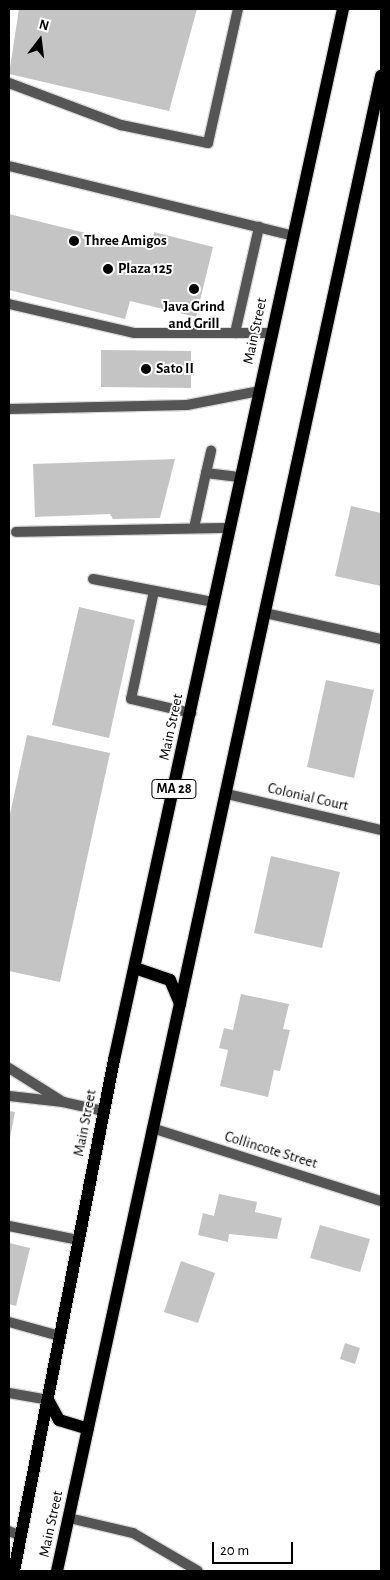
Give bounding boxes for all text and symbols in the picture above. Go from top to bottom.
north arrow [15,15,65,65]
text: N [37,17,50,34]
place label: Three Amigos [84,232,167,250]
marker: Three Amigos [68,235,80,247]
place label: Plaza 125 [118,260,172,278]
marker: Plaza 125 [102,263,114,275]
marker: Java Grind and Grill [188,283,200,295]
street label: Main Street [239,296,271,366]
place label: Java Grind and Grill [163,297,225,332]
place label: Sato II [156,360,194,378]
marker: Sato II [140,363,152,375]
street label: Main Street [155,692,187,762]
road number: MA 28 [150,778,198,801]
street label: Colonial Court [266,779,350,815]
street label: Main Street [70,1088,100,1158]
street label: Collincote Street [222,1127,320,1173]
street label: Main Street [35,1489,67,1559]
scale bar [215,1532,296,1564]
text: 20 m [220,1543,249,1558]

